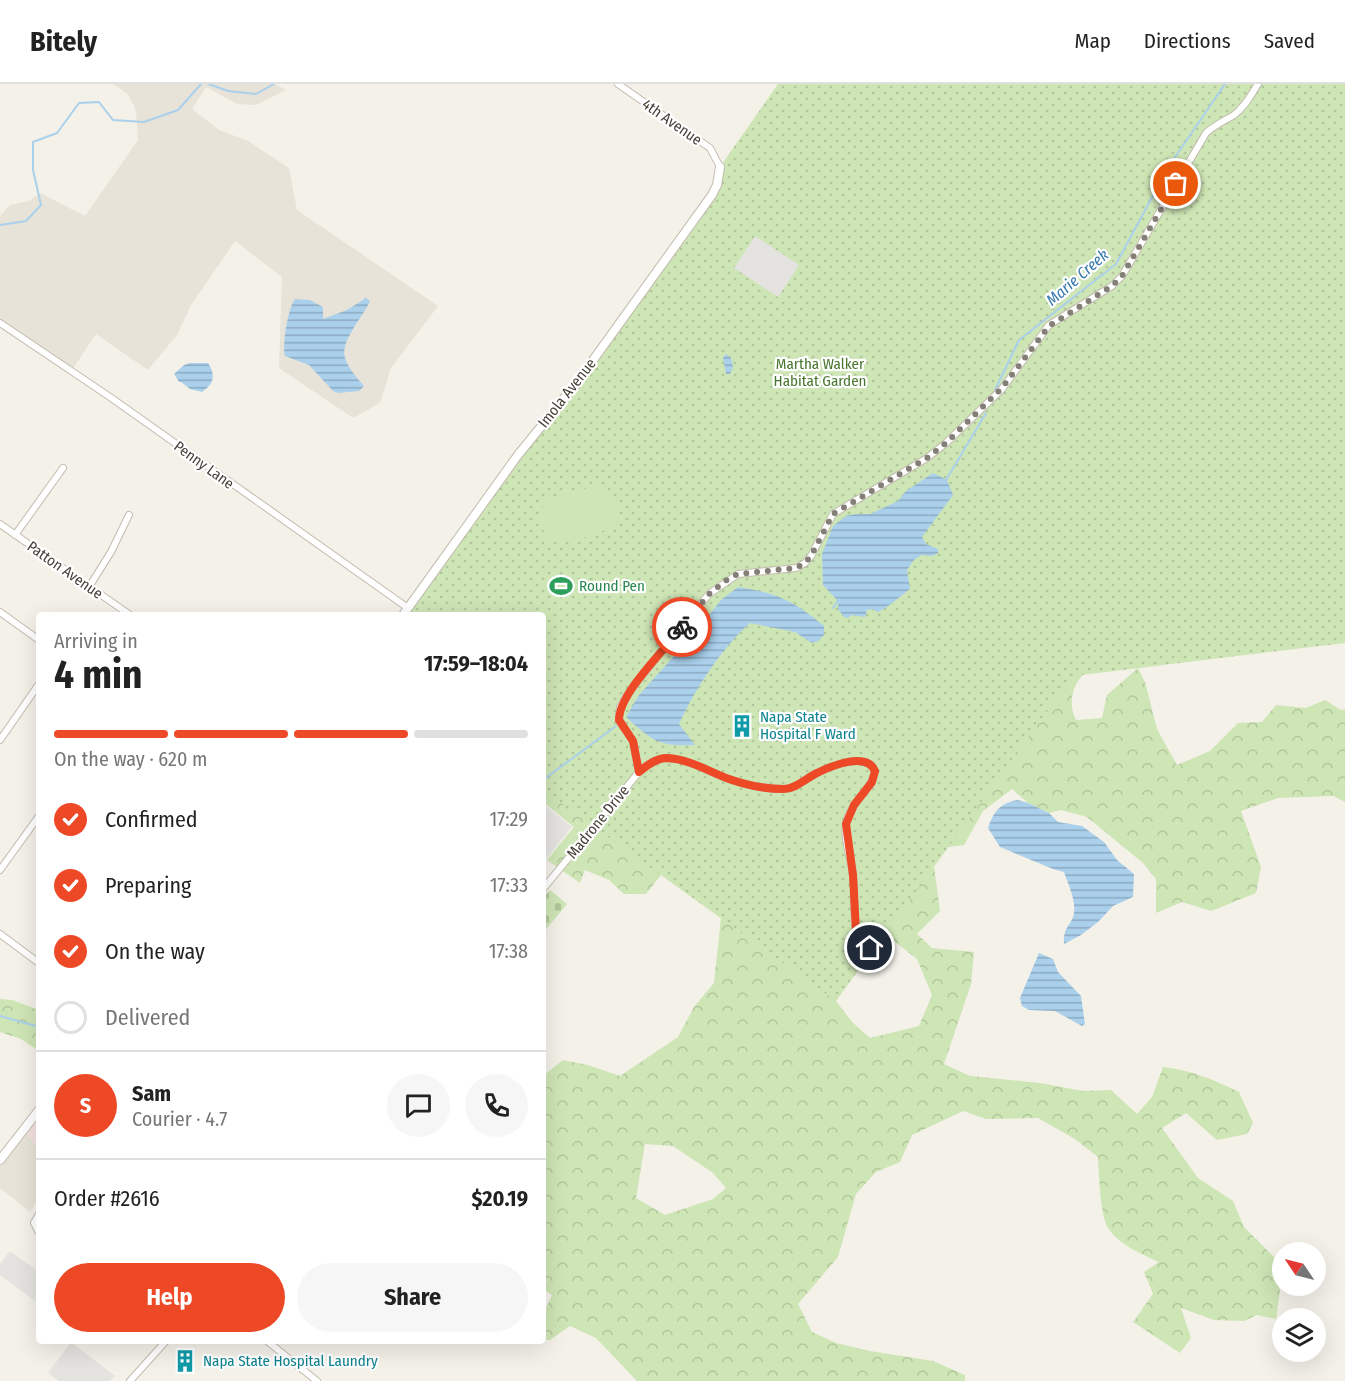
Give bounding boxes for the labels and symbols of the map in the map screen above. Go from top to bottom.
street label: 4th Avenue [639,95,705,149]
pin [1150,158,1201,209]
water label: Marie Creek [1042,245,1112,310]
street label: Imola Avenue [534,355,600,431]
park label: Martha Walker Habitat Garden [774,355,866,390]
street label: Penny Lane [170,437,238,493]
street label: Patton Avenue [24,537,106,603]
sports icon: Round Pen [548,573,574,599]
place label: Round Pen [579,577,645,595]
courier [652,597,712,657]
place label: Napa State Hospital F Ward [760,708,856,743]
building icon: Napa State Hospital F Ward [729,713,755,739]
street label: Madrone Drive [563,782,633,862]
pin [844,922,895,973]
north arrow [1272,1242,1326,1296]
building icon: Napa State Hospital Laundry [172,1348,198,1374]
place label: Napa State Hospital Laundry [203,1352,378,1370]

